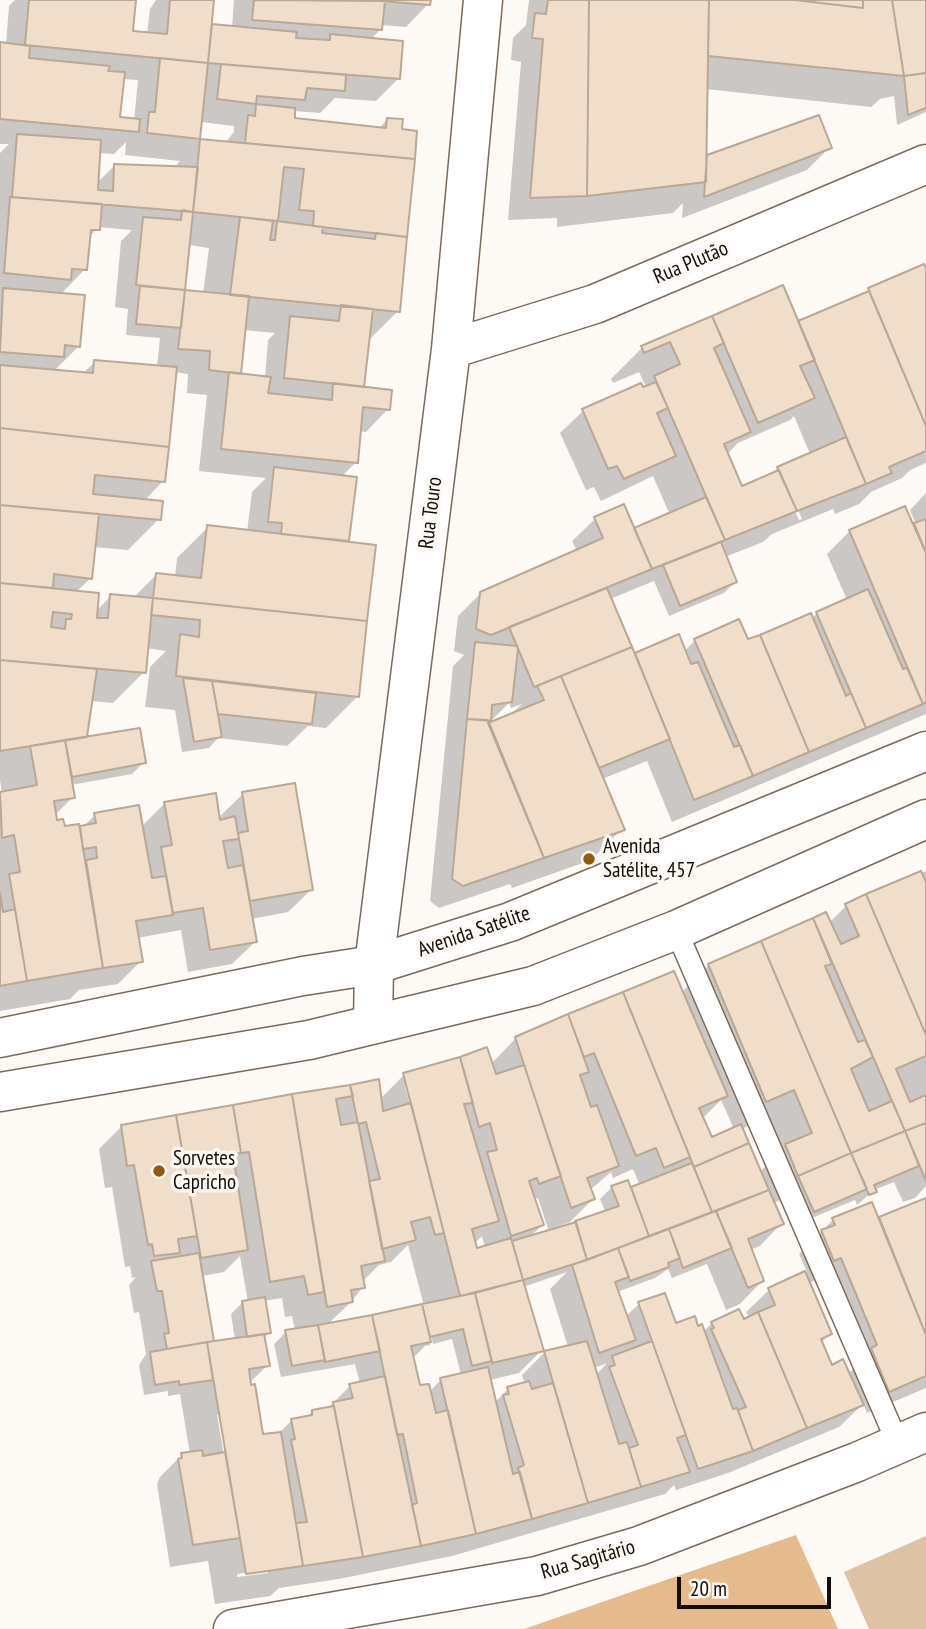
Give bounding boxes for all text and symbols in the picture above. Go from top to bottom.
street label: Rua Plutão [650,236,732,290]
street label: Rua Touro [414,476,448,550]
place label: Avenida Satélite, 457 [603,834,695,884]
marker: Avenida Satélite, 457 [581,851,597,867]
street label: Avenida Satélite [414,901,534,963]
place label: Sorvetes Capricho [173,1146,236,1196]
marker: Sorvetes Capricho [151,1163,167,1179]
street label: Rua Sagitário [538,1535,638,1585]
scale bar [681,1562,835,1606]
text: 20 m [690,1575,727,1602]

